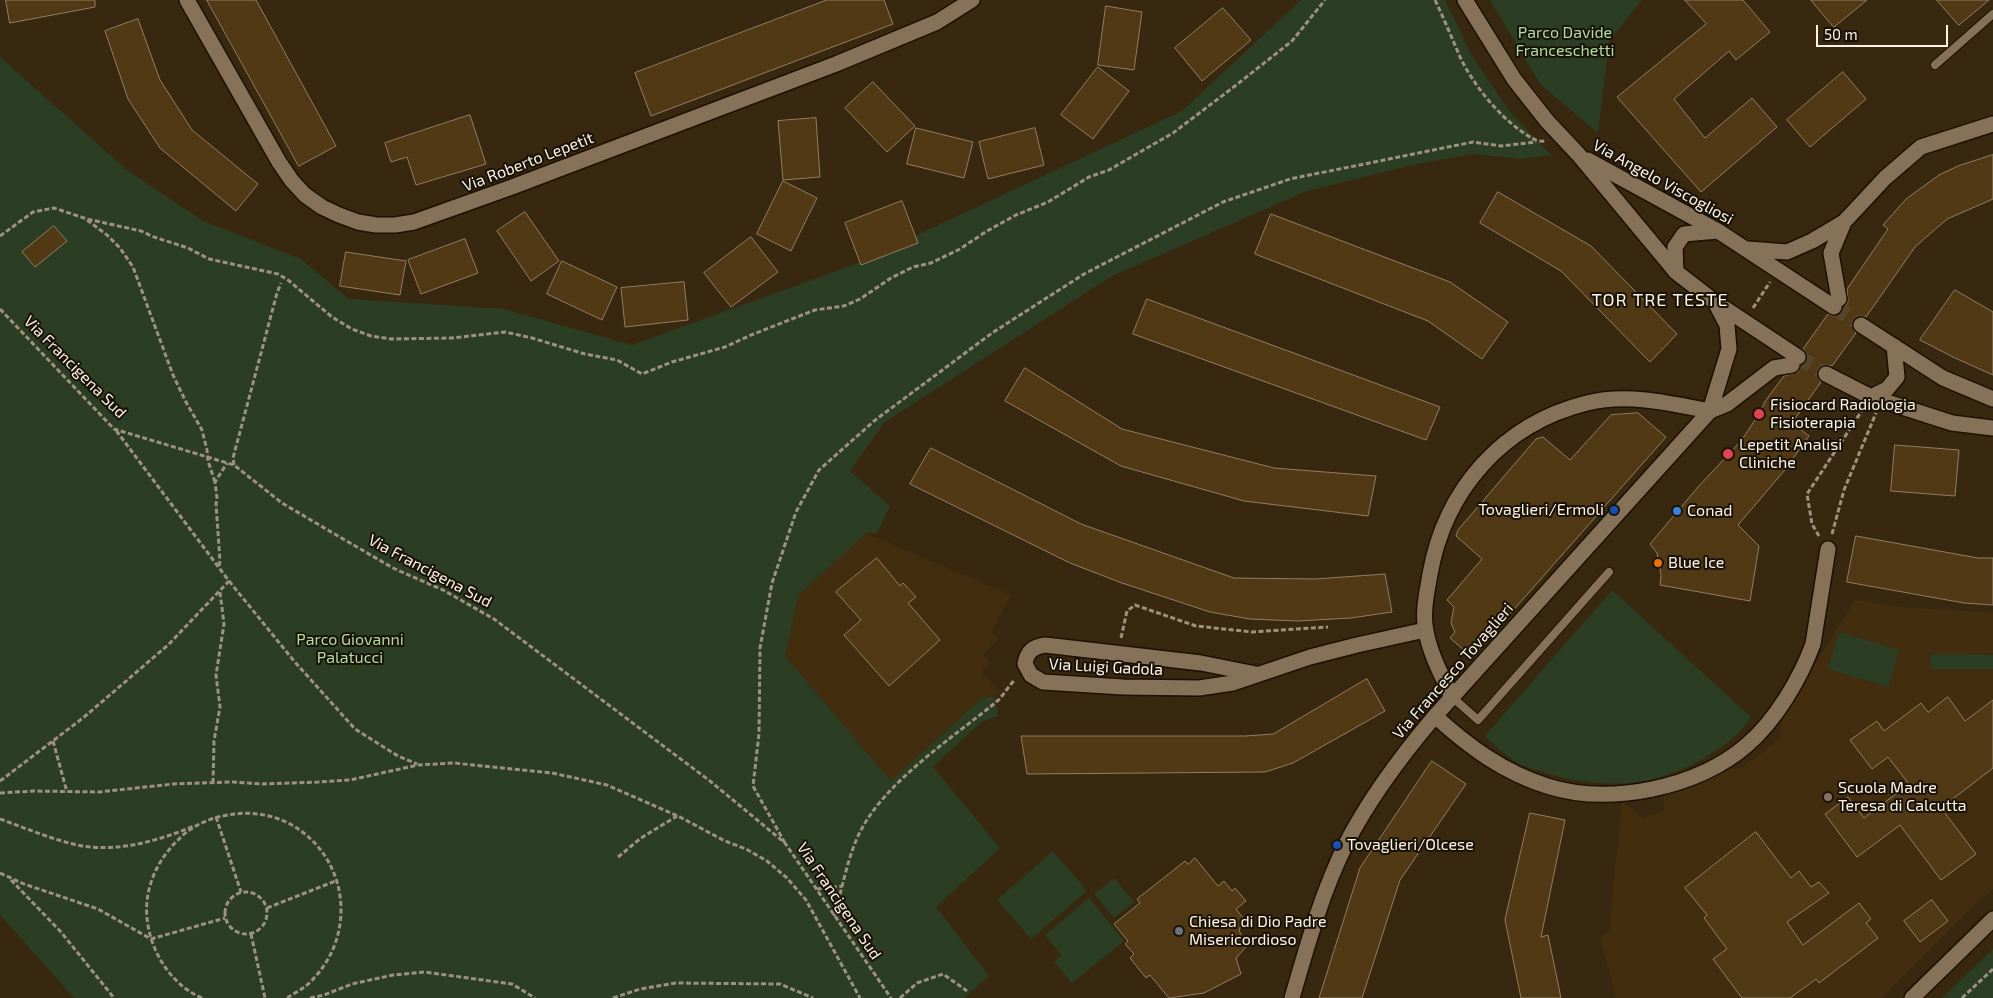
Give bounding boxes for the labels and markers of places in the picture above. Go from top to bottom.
place label: Fisiocard Radiologia Fisioterapia [1770,395,1916,433]
marker: Fisiocard Radiologia Fisioterapia [1752,407,1766,421]
place label: Lepetit Analisi Cliniche [1739,435,1842,473]
marker: Lepetit Analisi Cliniche [1721,447,1735,461]
place label: Tovaglieri/Ermoli [1478,500,1604,520]
place label: Conad [1687,501,1732,521]
marker: Tovaglieri/Ermoli [1608,504,1620,516]
marker: Conad [1671,505,1683,517]
place label: Blue Ice [1668,553,1724,573]
marker: Blue Ice [1652,557,1664,569]
place label: Scuola Madre Teresa di Calcutta [1838,778,1967,816]
marker: Scuola Madre Teresa di Calcutta [1822,791,1834,803]
place label: Tovaglieri/Olcese [1347,835,1474,855]
marker: Tovaglieri/Olcese [1331,839,1343,851]
place label: Chiesa di Dio Padre Misericordioso [1189,912,1327,950]
marker: Chiesa di Dio Padre Misericordioso [1173,925,1185,937]

